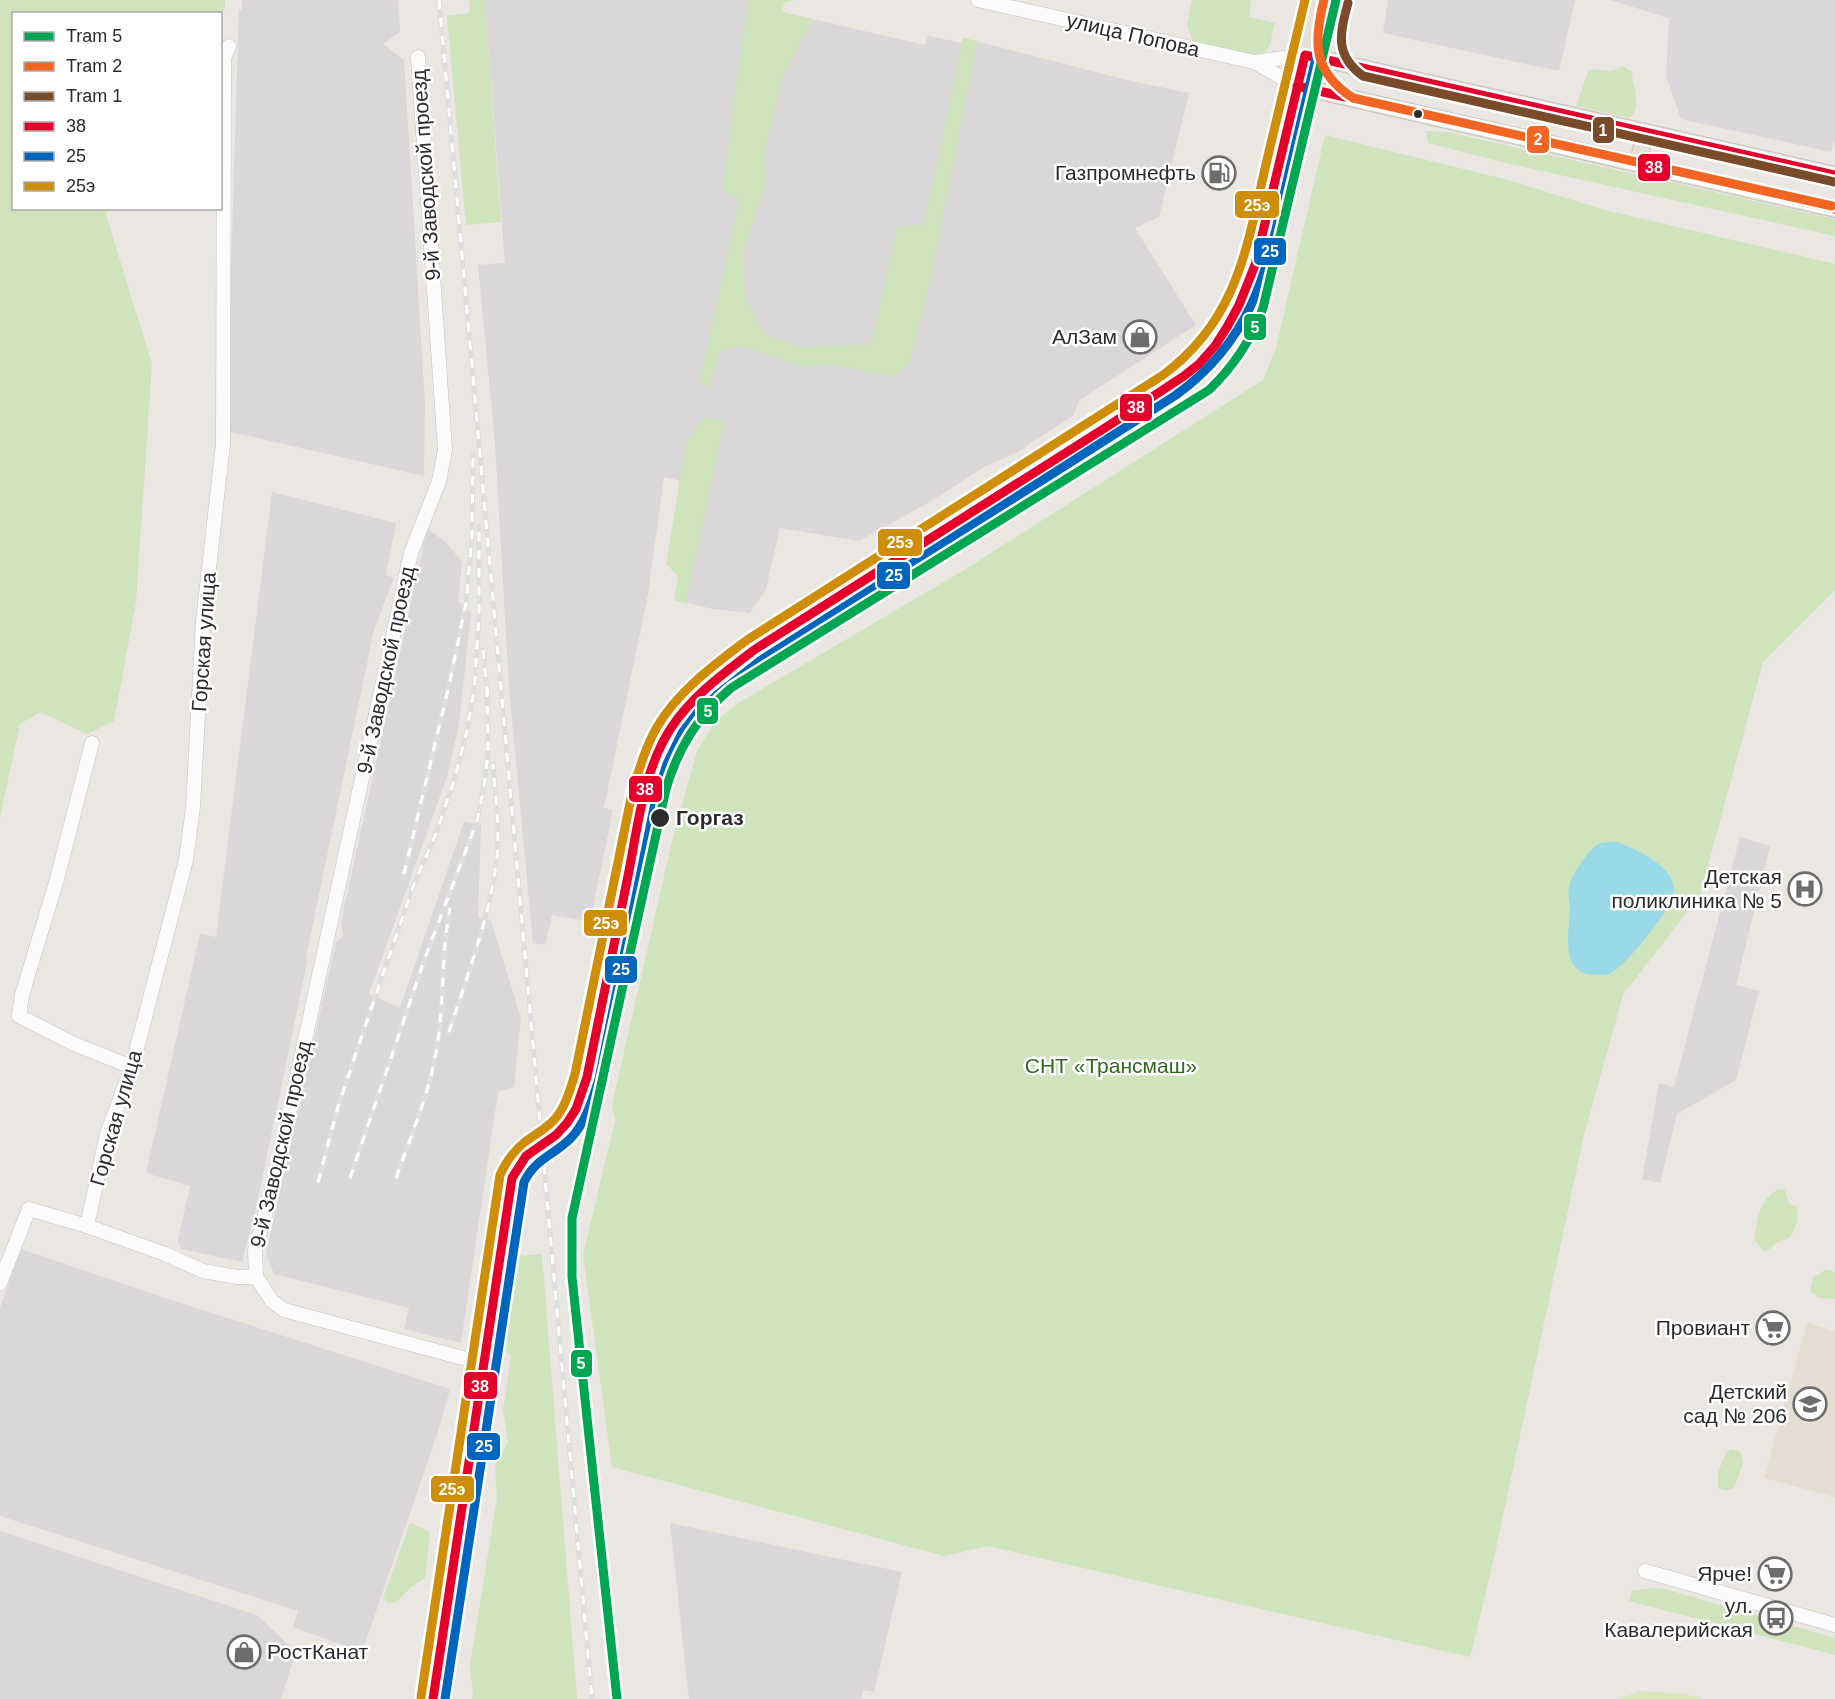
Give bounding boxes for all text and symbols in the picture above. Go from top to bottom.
street label: улица Попова [1064,8,1202,61]
legend [12,12,222,210]
text: Tram 5 [66,26,122,46]
text: Tram 2 [66,56,122,76]
street label: 9-й Заводской проезд [407,69,444,281]
text: Tram 1 [66,86,122,106]
unlabelled marker [1412,108,1424,120]
text: 38 [66,116,86,136]
line badge: 1 [1592,116,1615,144]
text: 1 [1599,122,1608,139]
line badge: 2 [1526,125,1550,154]
text: 2 [1534,131,1543,148]
text: 25 [66,146,86,166]
line badge: 38 [1637,153,1671,182]
fuel station icon: Газпромнефть [1201,155,1237,191]
text: 38 [1645,159,1663,176]
place label: Газпромнефть [1055,161,1196,184]
text: 25э [66,176,95,196]
line badge: 25э [1234,190,1280,219]
text: 25э [1244,197,1270,214]
line badge: 25 [1253,237,1287,266]
text: 25 [1261,243,1279,260]
line badge: 5 [1243,313,1267,341]
shop icon: АлЗам [1122,319,1158,355]
text: 5 [1251,319,1260,336]
place label: АлЗам [1052,325,1117,348]
line badge: 38 [1119,393,1153,422]
text: 38 [1127,399,1145,416]
line badge: 25э [877,528,923,557]
text: 25э [887,534,913,551]
line badge: 25 [876,561,911,590]
street label: 9-й Заводской проезд [352,564,419,776]
text: 25 [885,567,903,584]
street label: Горская улица [187,571,220,713]
line badge: 5 [696,697,719,725]
text: 5 [704,703,713,720]
line badge: 38 [628,775,663,803]
text: 38 [636,781,654,798]
place label: Горгаз [676,806,744,829]
marker: Горгаз [649,807,671,829]
place label: Детская поликлиника № 5 [1611,865,1782,912]
hospital icon: Детская поликлиника № 5 [1787,871,1823,907]
line badge: 25э [583,909,628,937]
text: 25э [593,915,619,932]
line badge: 25 [604,955,638,984]
text: 25 [612,961,630,978]
street label: 9-й Заводской проезд [246,1038,316,1250]
street label: Горская улица [85,1047,146,1188]
park label: СНТ «Трансмаш» [1025,1054,1197,1077]
supermarket icon: Провиант [1755,1310,1791,1346]
place label: Провиант [1656,1316,1750,1339]
line badge: 5 [570,1349,593,1378]
text: 5 [577,1355,586,1372]
line badge: 38 [463,1371,498,1400]
text: 38 [471,1378,489,1395]
place label: Детский сад № 206 [1683,1380,1787,1427]
school or university icon: Детский сад № 206 [1792,1386,1828,1422]
line badge: 25 [466,1432,501,1461]
text: 25 [475,1438,493,1455]
line badge: 25э [430,1475,475,1503]
text: 25э [439,1481,465,1498]
supermarket icon: Ярче! [1757,1556,1793,1592]
place label: Ярче! [1697,1562,1752,1585]
place label: ул. Кавалерийская [1604,1594,1753,1641]
bus stop icon: ул. Кавалерийская [1758,1600,1794,1636]
shop icon: РостКанат [226,1634,262,1670]
place label: РостКанат [267,1640,369,1663]

